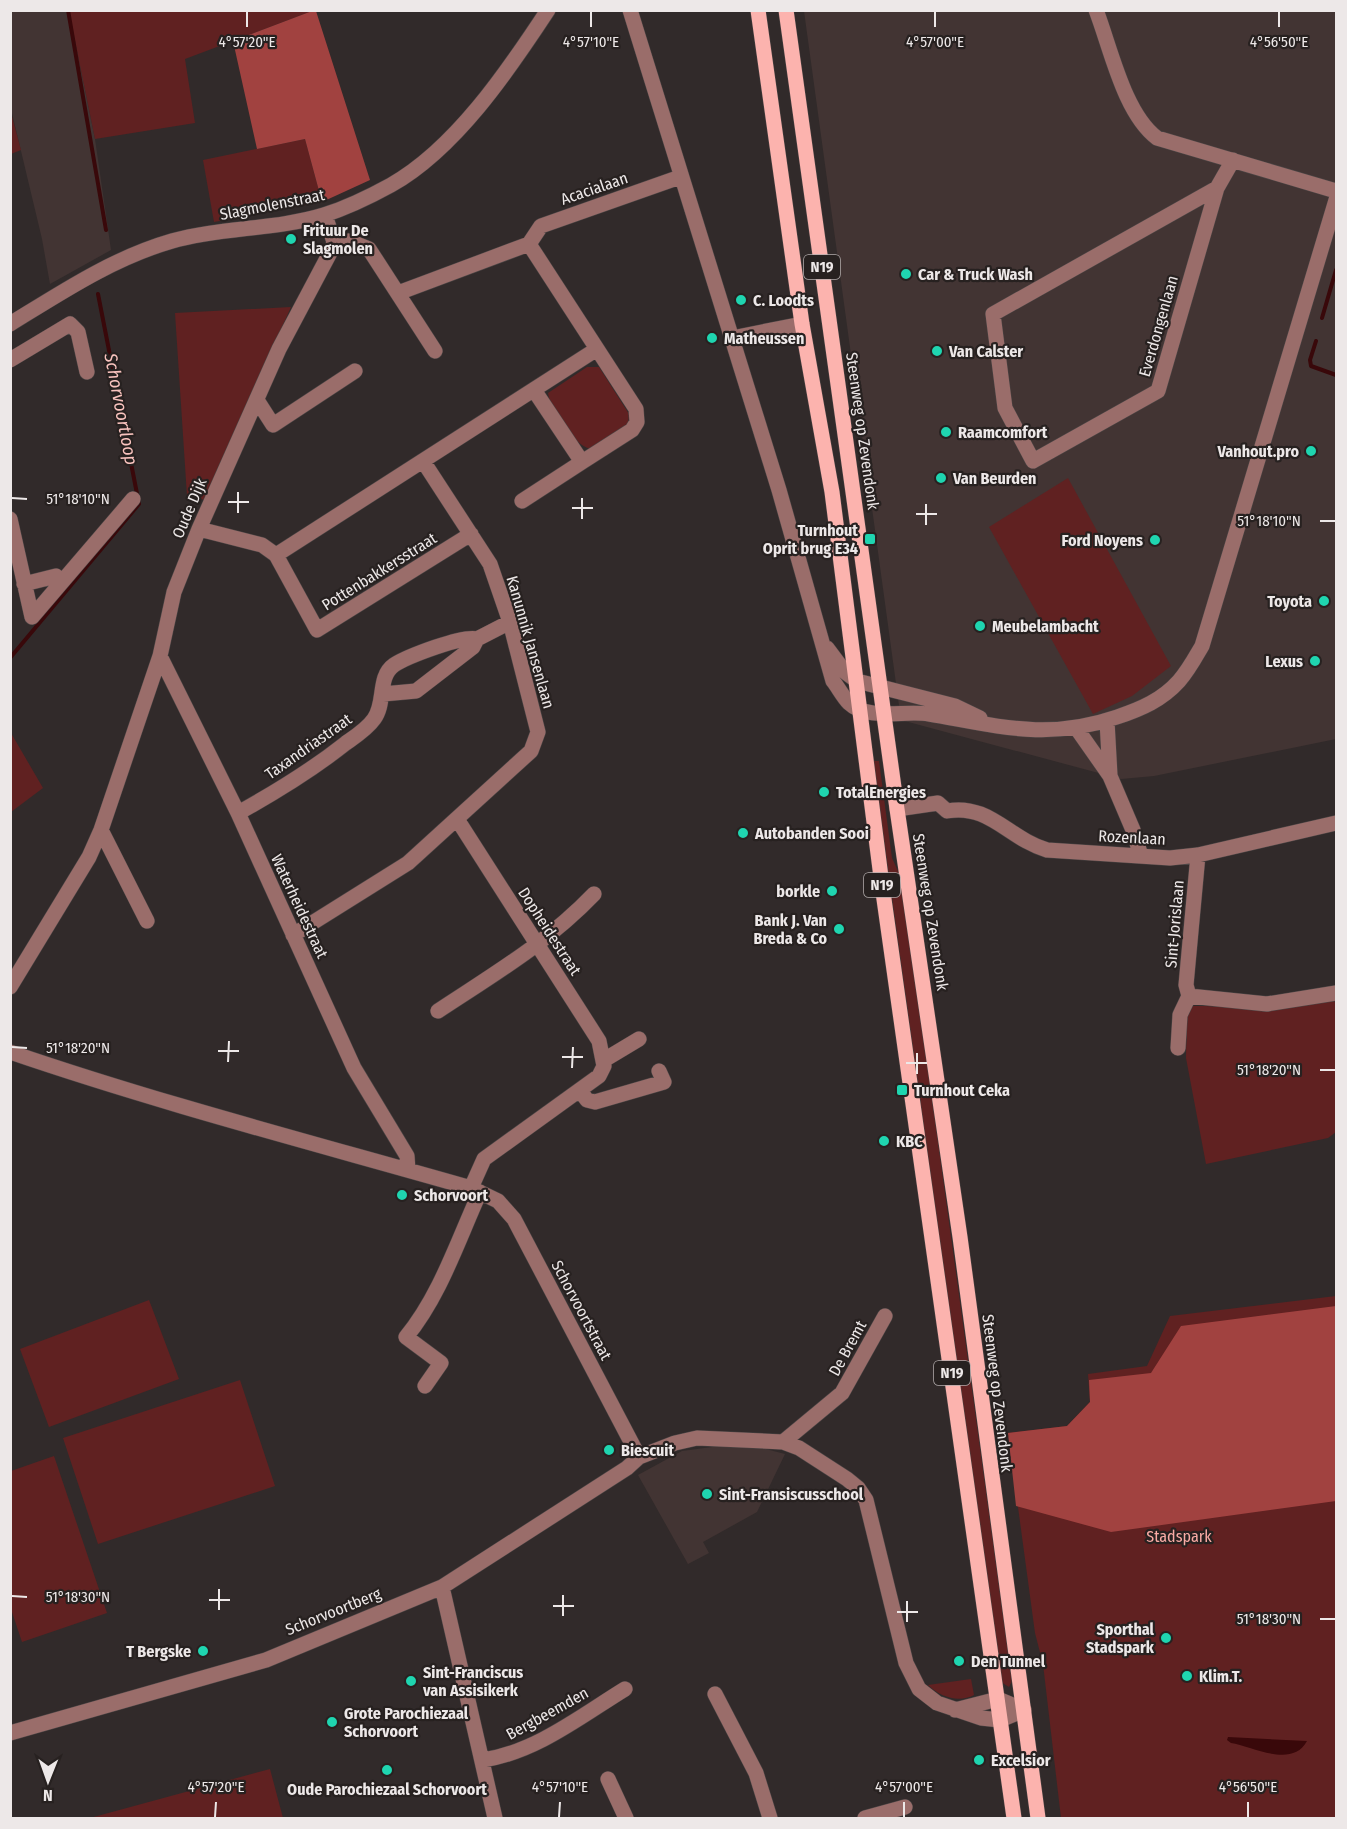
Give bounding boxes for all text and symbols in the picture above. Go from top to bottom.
text: 4°57'20"E [218,33,276,51]
text: 4°57'10"E [563,33,619,51]
text: 4°57'00"E [906,33,964,51]
text: 4°56'50"E [1250,33,1308,51]
street label: Acacialaan [558,168,630,209]
street label: Slagmolenstraat [218,185,327,224]
place label: Frituur De Slagmolen [303,221,373,258]
marker: Frituur De Slagmolen [284,232,298,246]
road number: N19 [804,255,840,279]
place label: Car & Truck Wash [918,265,1033,284]
marker: Car & Truck Wash [899,267,913,281]
street label: Everdongenlaan [1135,273,1182,379]
place label: C. Loodts [753,291,814,310]
marker: C. Loodts [734,293,748,307]
place label: Matheussen [724,329,804,348]
marker: Matheussen [705,331,719,345]
place label: Van Calster [948,342,1023,361]
marker: Van Calster [930,344,944,358]
water label: Schorvoortloop [99,350,143,467]
street label: Steenweg op Zevendonk [842,351,883,512]
place label: Raamcomfort [958,423,1048,442]
marker: Raamcomfort [939,425,953,439]
place label: Vanhout.pro [1217,442,1299,461]
marker: Vanhout.pro [1304,444,1318,458]
place label: Van Beurden [952,469,1036,488]
marker: Van Beurden [934,471,948,485]
street label: Oude Dijk [168,475,211,541]
text: 51°18'10"N [46,490,110,508]
text: 51°18'10"N [1237,512,1301,530]
place label: Turnhout Oprit brug E34 [763,521,858,558]
street label: Pottenbakkersstraat [318,528,441,614]
place label: Ford Noyens [1062,531,1143,550]
marker: Turnhout Oprit brug E34 [863,532,877,546]
marker: Ford Noyens [1148,533,1162,547]
street label: Kanunnik Jansenlaan [502,574,559,711]
place label: Toyota [1267,592,1312,611]
marker: Toyota [1317,594,1331,608]
place label: Meubelambacht [992,617,1099,636]
marker: Meubelambacht [973,619,987,633]
place label: Lexus [1265,652,1303,671]
marker: Lexus [1308,654,1322,668]
street label: Taxandriastraat [261,709,356,783]
place label: TotalEnergies [836,783,926,802]
marker: TotalEnergies [817,785,831,799]
place label: Autobanden Sooi [754,824,869,843]
marker: Autobanden Sooi [736,826,750,840]
street label: Rozenlaan [1098,826,1166,849]
street label: Steenweg op Zevendonk [909,832,952,993]
street label: Waterheidestraat [267,851,332,962]
road number: N19 [864,873,900,897]
street label: Sint-Jorislaan [1161,879,1188,969]
place label: borkle [776,882,820,901]
street label: Dopheidestraat [514,884,585,979]
marker: borkle [825,884,839,898]
place label: Bank J. Van Breda & Co [754,911,827,948]
marker: Bank J. Van Breda & Co [832,922,846,936]
text: 51°18'20"N [46,1039,110,1057]
text: 51°18'20"N [1237,1061,1301,1079]
place label: Turnhout Ceka [914,1081,1010,1100]
marker: Turnhout Ceka [895,1083,909,1097]
place label: KBC [896,1132,923,1151]
marker: KBC [877,1134,891,1148]
place label: Schorvoort [414,1186,488,1205]
marker: Schorvoort [395,1188,409,1202]
street label: Schorvoortstraat [547,1257,616,1364]
street label: Steenweg op Zevendonk [978,1313,1017,1474]
street label: De Bremt [825,1317,871,1379]
road number: N19 [934,1361,970,1385]
place label: Biescuit [621,1441,675,1460]
marker: Biescuit [602,1443,616,1457]
place label: Sint-Fransiscusschool [719,1485,864,1504]
marker: Sint-Fransiscusschool [700,1487,714,1501]
park label: Stadspark [1146,1527,1212,1546]
street label: Schorvoortberg [283,1584,384,1639]
text: 51°18'30"N [46,1588,110,1606]
text: 51°18'30"N [1237,1610,1301,1628]
place label: Sporthal Stadspark [1086,1620,1155,1657]
marker: Sporthal Stadspark [1159,1631,1173,1645]
place label: T Bergske [126,1642,191,1661]
marker: T Bergske [196,1644,210,1658]
place label: Den Tunnel [971,1652,1046,1671]
marker: Den Tunnel [952,1654,966,1668]
place label: Sint-Franciscus van Assisikerk [422,1663,523,1700]
place label: Klim.T. [1199,1667,1243,1686]
marker: Klim.T. [1180,1669,1194,1683]
marker: Sint-Franciscus van Assisikerk [404,1674,418,1688]
street label: Bergbeemden [503,1683,592,1744]
place label: Grote Parochiezaal Schorvoort [344,1704,469,1741]
marker: Grote Parochiezaal Schorvoort [325,1715,339,1729]
north arrow [18,1751,78,1811]
place label: Excelsior [991,1751,1051,1770]
marker: Excelsior [972,1753,986,1767]
marker: Oude Parochiezaal Schorvoort [380,1763,394,1777]
text: 4°57'20"E [187,1778,245,1796]
text: 4°57'10"E [532,1778,588,1796]
text: 4°57'00"E [875,1778,933,1796]
text: 4°56'50"E [1219,1778,1277,1796]
place label: Oude Parochiezaal Schorvoort [287,1780,487,1799]
text: N [43,1786,53,1805]

